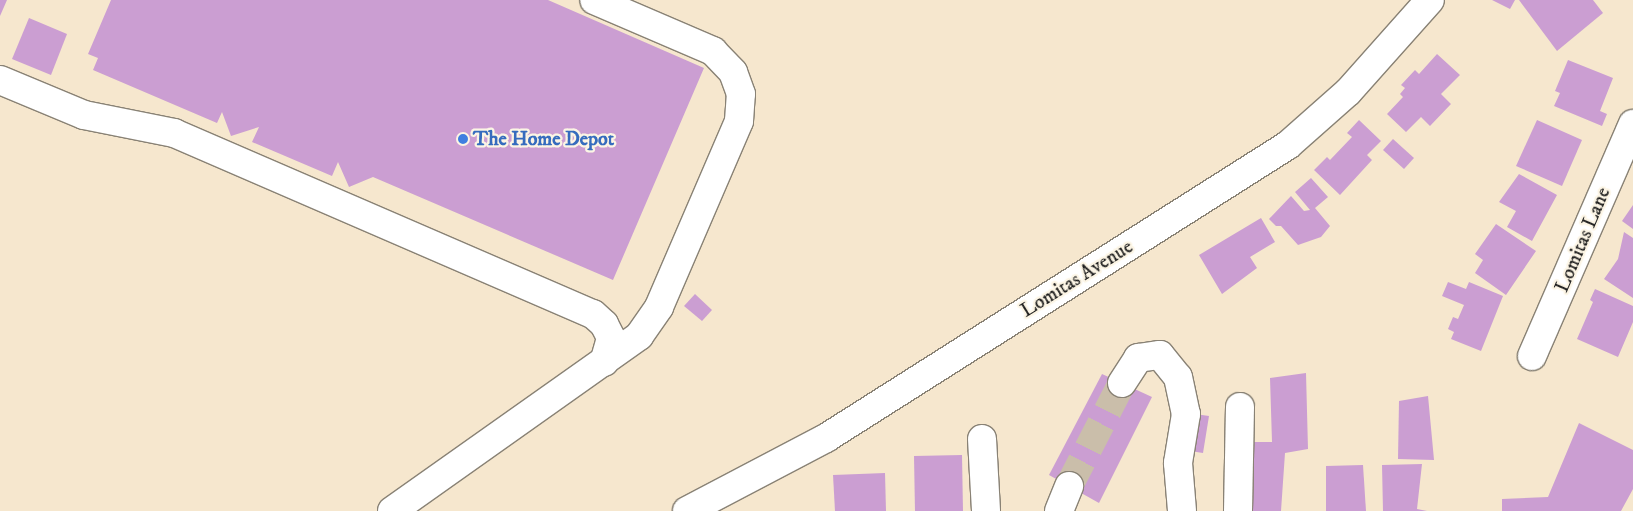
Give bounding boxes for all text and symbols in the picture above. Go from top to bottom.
place label: The Home Depot [473,127,614,151]
marker: The Home Depot [457,133,469,145]
street label: Lomitas Lane [1550,184,1616,296]
street label: Lomitas Avenue [1016,235,1138,323]

